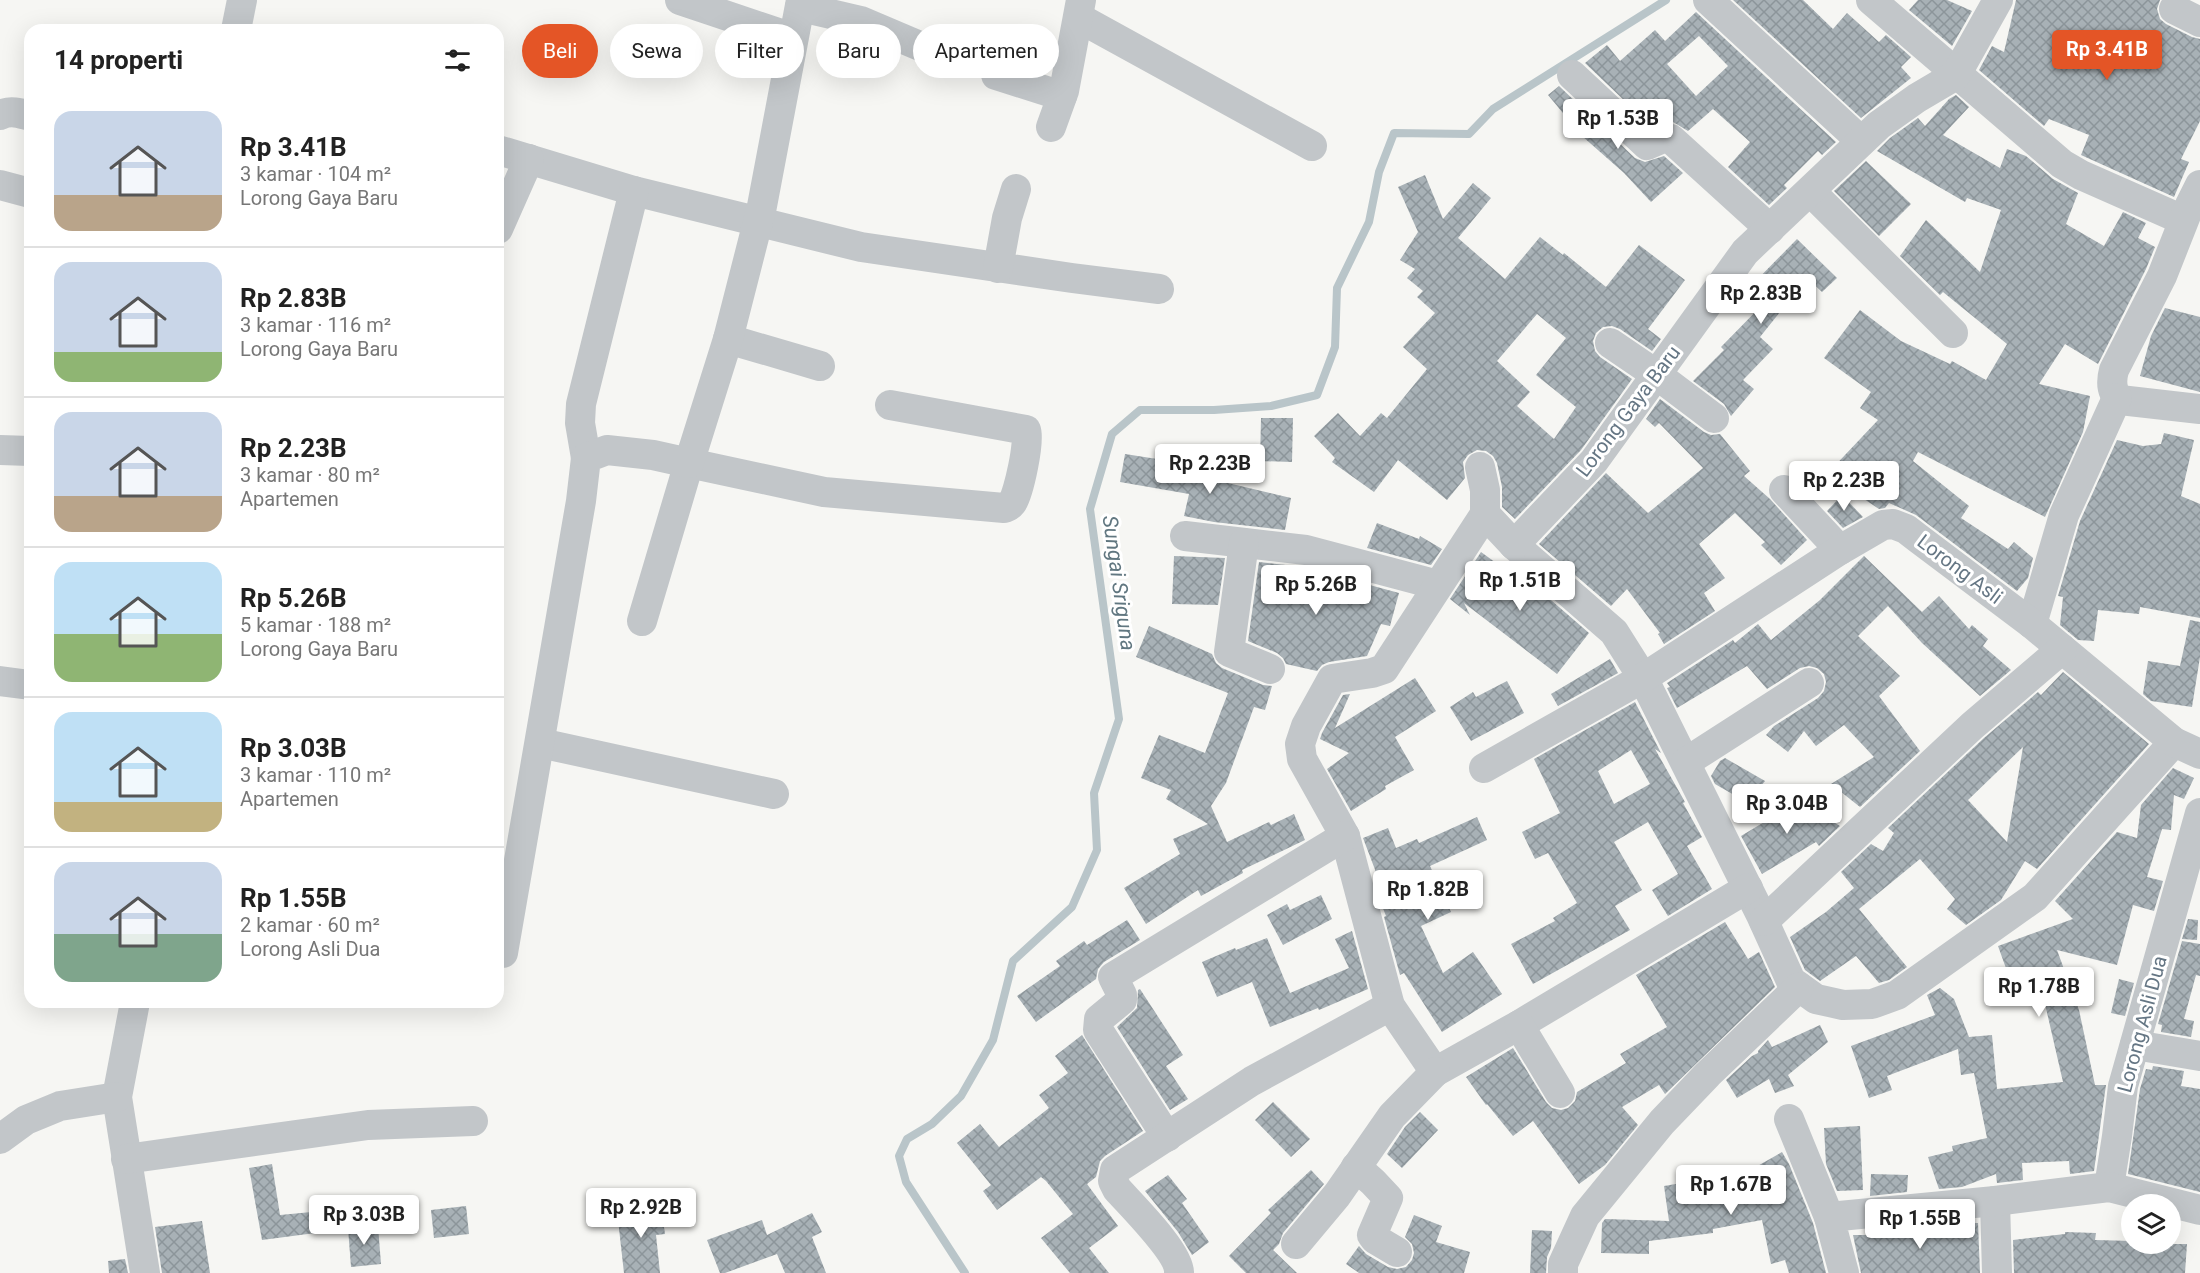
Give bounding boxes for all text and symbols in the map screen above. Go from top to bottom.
chip: Beli [522,24,598,78]
chip: Sewa [610,24,703,78]
chip: Filter [715,24,804,78]
chip: Baru [816,24,901,78]
chip: Apartemen [913,24,1059,78]
pin: Rp 3.41B [2045,30,2169,81]
text: Rp 3.41B [2066,37,2148,61]
icon: filters [441,44,474,77]
text: 14 properti [54,45,183,75]
pin: Rp 1.53B [1556,99,1680,150]
text: Rp 1.53B [1577,106,1659,130]
text: Rp 3.41B [240,132,347,162]
icon: home [102,135,174,207]
text: 3 kamar · 104 m² [240,162,391,186]
text: Lorong Gaya Baru [240,186,398,210]
pin: Rp 2.83B [1699,274,1823,325]
text: Rp 2.83B [1720,281,1802,305]
text: Rp 2.83B [240,283,347,313]
icon: home [102,286,174,358]
text: 3 kamar · 116 m² [240,313,391,337]
text: Lorong Gaya Baru [240,337,398,361]
street label: Lorong Gaya Baru [1571,341,1685,481]
text: Rp 2.23B [240,433,347,463]
icon: home [102,436,174,508]
pin: Rp 2.23B [1148,444,1272,495]
text: Rp 2.23B [1169,451,1251,475]
pin: Rp 2.23B [1782,461,1906,512]
text: 3 kamar · 80 m² [240,463,380,487]
text: Rp 2.23B [1803,468,1885,492]
text: Apartemen [240,487,339,511]
water label: Sungai Sriguna [1098,514,1140,652]
street label: Lorong Asli [1913,529,2007,609]
pin: Rp 1.51B [1458,561,1582,612]
pin: Rp 5.26B [1254,565,1378,616]
text: Rp 1.51B [1479,568,1561,592]
text: Rp 5.26B [1275,572,1357,596]
text: Rp 5.26B [240,583,347,613]
icon: home [102,586,174,658]
text: 5 kamar · 188 m² [240,613,391,637]
text: Lorong Gaya Baru [240,637,398,661]
text: Rp 3.03B [240,733,347,763]
icon: home [102,736,174,808]
text: 3 kamar · 110 m² [240,763,391,787]
pin: Rp 3.04B [1725,784,1849,835]
text: Apartemen [240,787,339,811]
text: Rp 3.04B [1746,791,1828,815]
pin: Rp 1.82B [1366,870,1490,921]
text: Rp 1.82B [1387,877,1469,901]
text: Rp 1.55B [240,883,347,913]
icon: home [102,886,174,958]
text: 2 kamar · 60 m² [240,913,380,937]
text: Lorong Asli Dua [240,937,381,961]
street label: Lorong Asli Dua [2112,953,2172,1095]
pin: Rp 1.78B [1977,967,2101,1018]
text: Rp 1.78B [1998,974,2080,998]
pin: Rp 1.67B [1669,1165,1793,1216]
text: Rp 1.67B [1690,1172,1772,1196]
pin: Rp 2.92B [579,1188,703,1239]
map controls [2121,1194,2181,1254]
button: layers [2121,1194,2181,1254]
pin: Rp 3.03B [302,1195,426,1246]
text: Rp 2.92B [600,1195,682,1219]
pin: Rp 1.55B [1858,1199,1982,1250]
text: Rp 3.03B [323,1202,405,1226]
text: Rp 1.55B [1879,1206,1961,1230]

